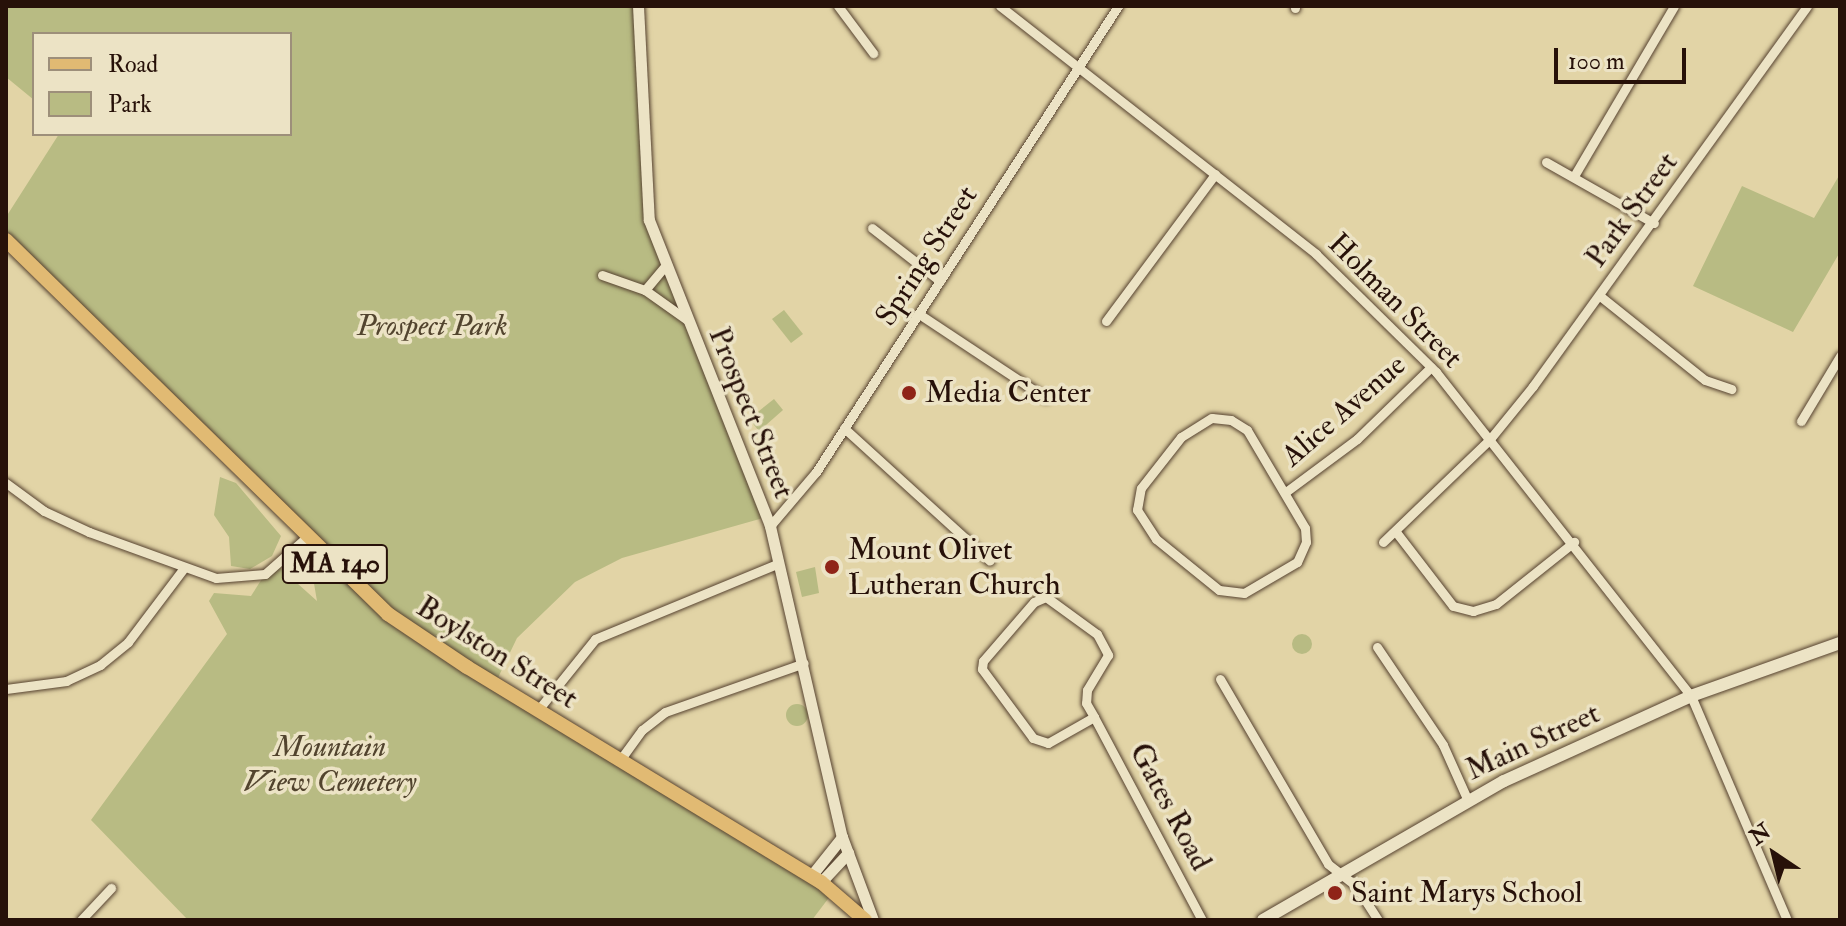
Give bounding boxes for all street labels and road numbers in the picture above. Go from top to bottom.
street label: Park Street [1578,146,1686,274]
street label: Spring Street [868,179,986,333]
street label: Holman Street [1320,226,1470,376]
street label: Prospect Street [700,322,802,504]
street label: Alice Avenue [1275,347,1413,475]
road number: MA 140 [281,540,389,588]
street label: Boylston Street [410,589,584,717]
street label: Main Street [1460,695,1606,789]
street label: Gates Road [1121,737,1219,877]

